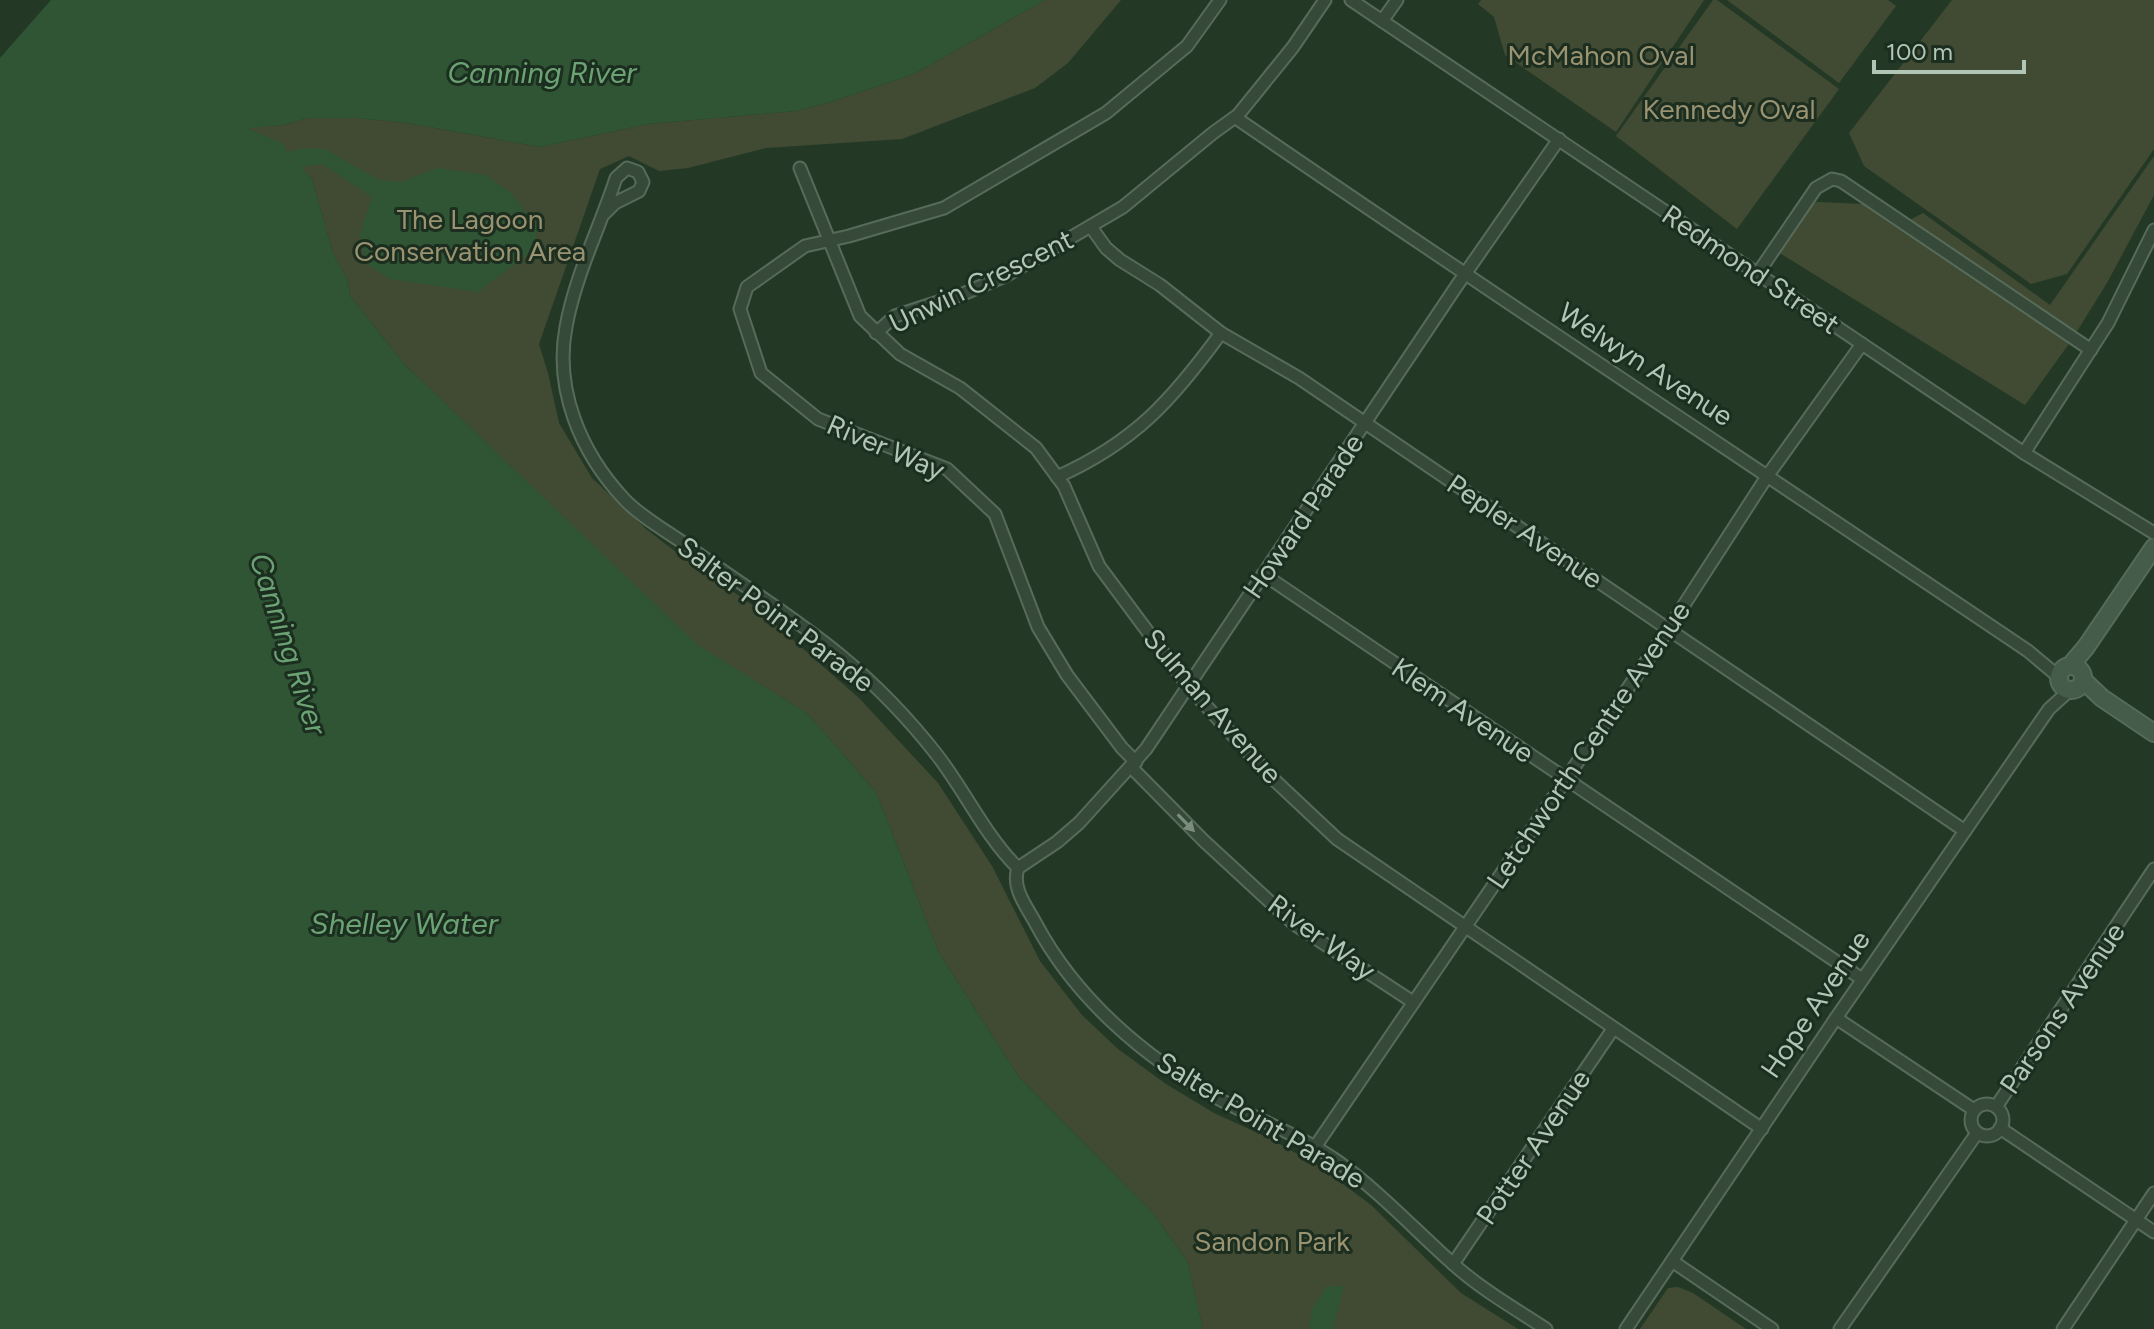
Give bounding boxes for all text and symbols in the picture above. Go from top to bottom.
scale bar [1874,24,2024,74]
text: 100 m [1886,37,1953,66]
park label: McMahon Oval [1507,38,1695,72]
water label: Canning River [447,54,638,91]
park label: Kennedy Oval [1642,92,1816,126]
street label: Redmond Street [1656,197,1846,341]
park label: The Lagoon Conservation Area [354,202,586,268]
street label: Unwin Crescent [883,222,1079,340]
street label: Welwyn Avenue [1552,295,1740,433]
street label: River Way [822,407,950,487]
street label: Howard Parade [1235,427,1371,605]
street label: Pepler Avenue [1441,466,1609,596]
street label: Salter Point Parade [671,529,881,699]
water label: Canning River [242,548,336,741]
street label: Letchworth Centre Avenue [1479,595,1697,895]
street label: Sulman Avenue [1136,622,1290,790]
street label: Klem Avenue [1386,650,1540,770]
one-way arrow [1176,813,1195,832]
street label: River Way [1262,887,1383,987]
water label: Shelley Water [310,905,500,942]
street label: Parsons Avenue [1992,916,2132,1100]
street label: Hope Avenue [1753,924,1877,1084]
street label: Salter Point Parade [1151,1044,1371,1196]
street label: Potter Avenue [1469,1063,1597,1231]
park label: Sandon Park [1194,1224,1350,1258]

